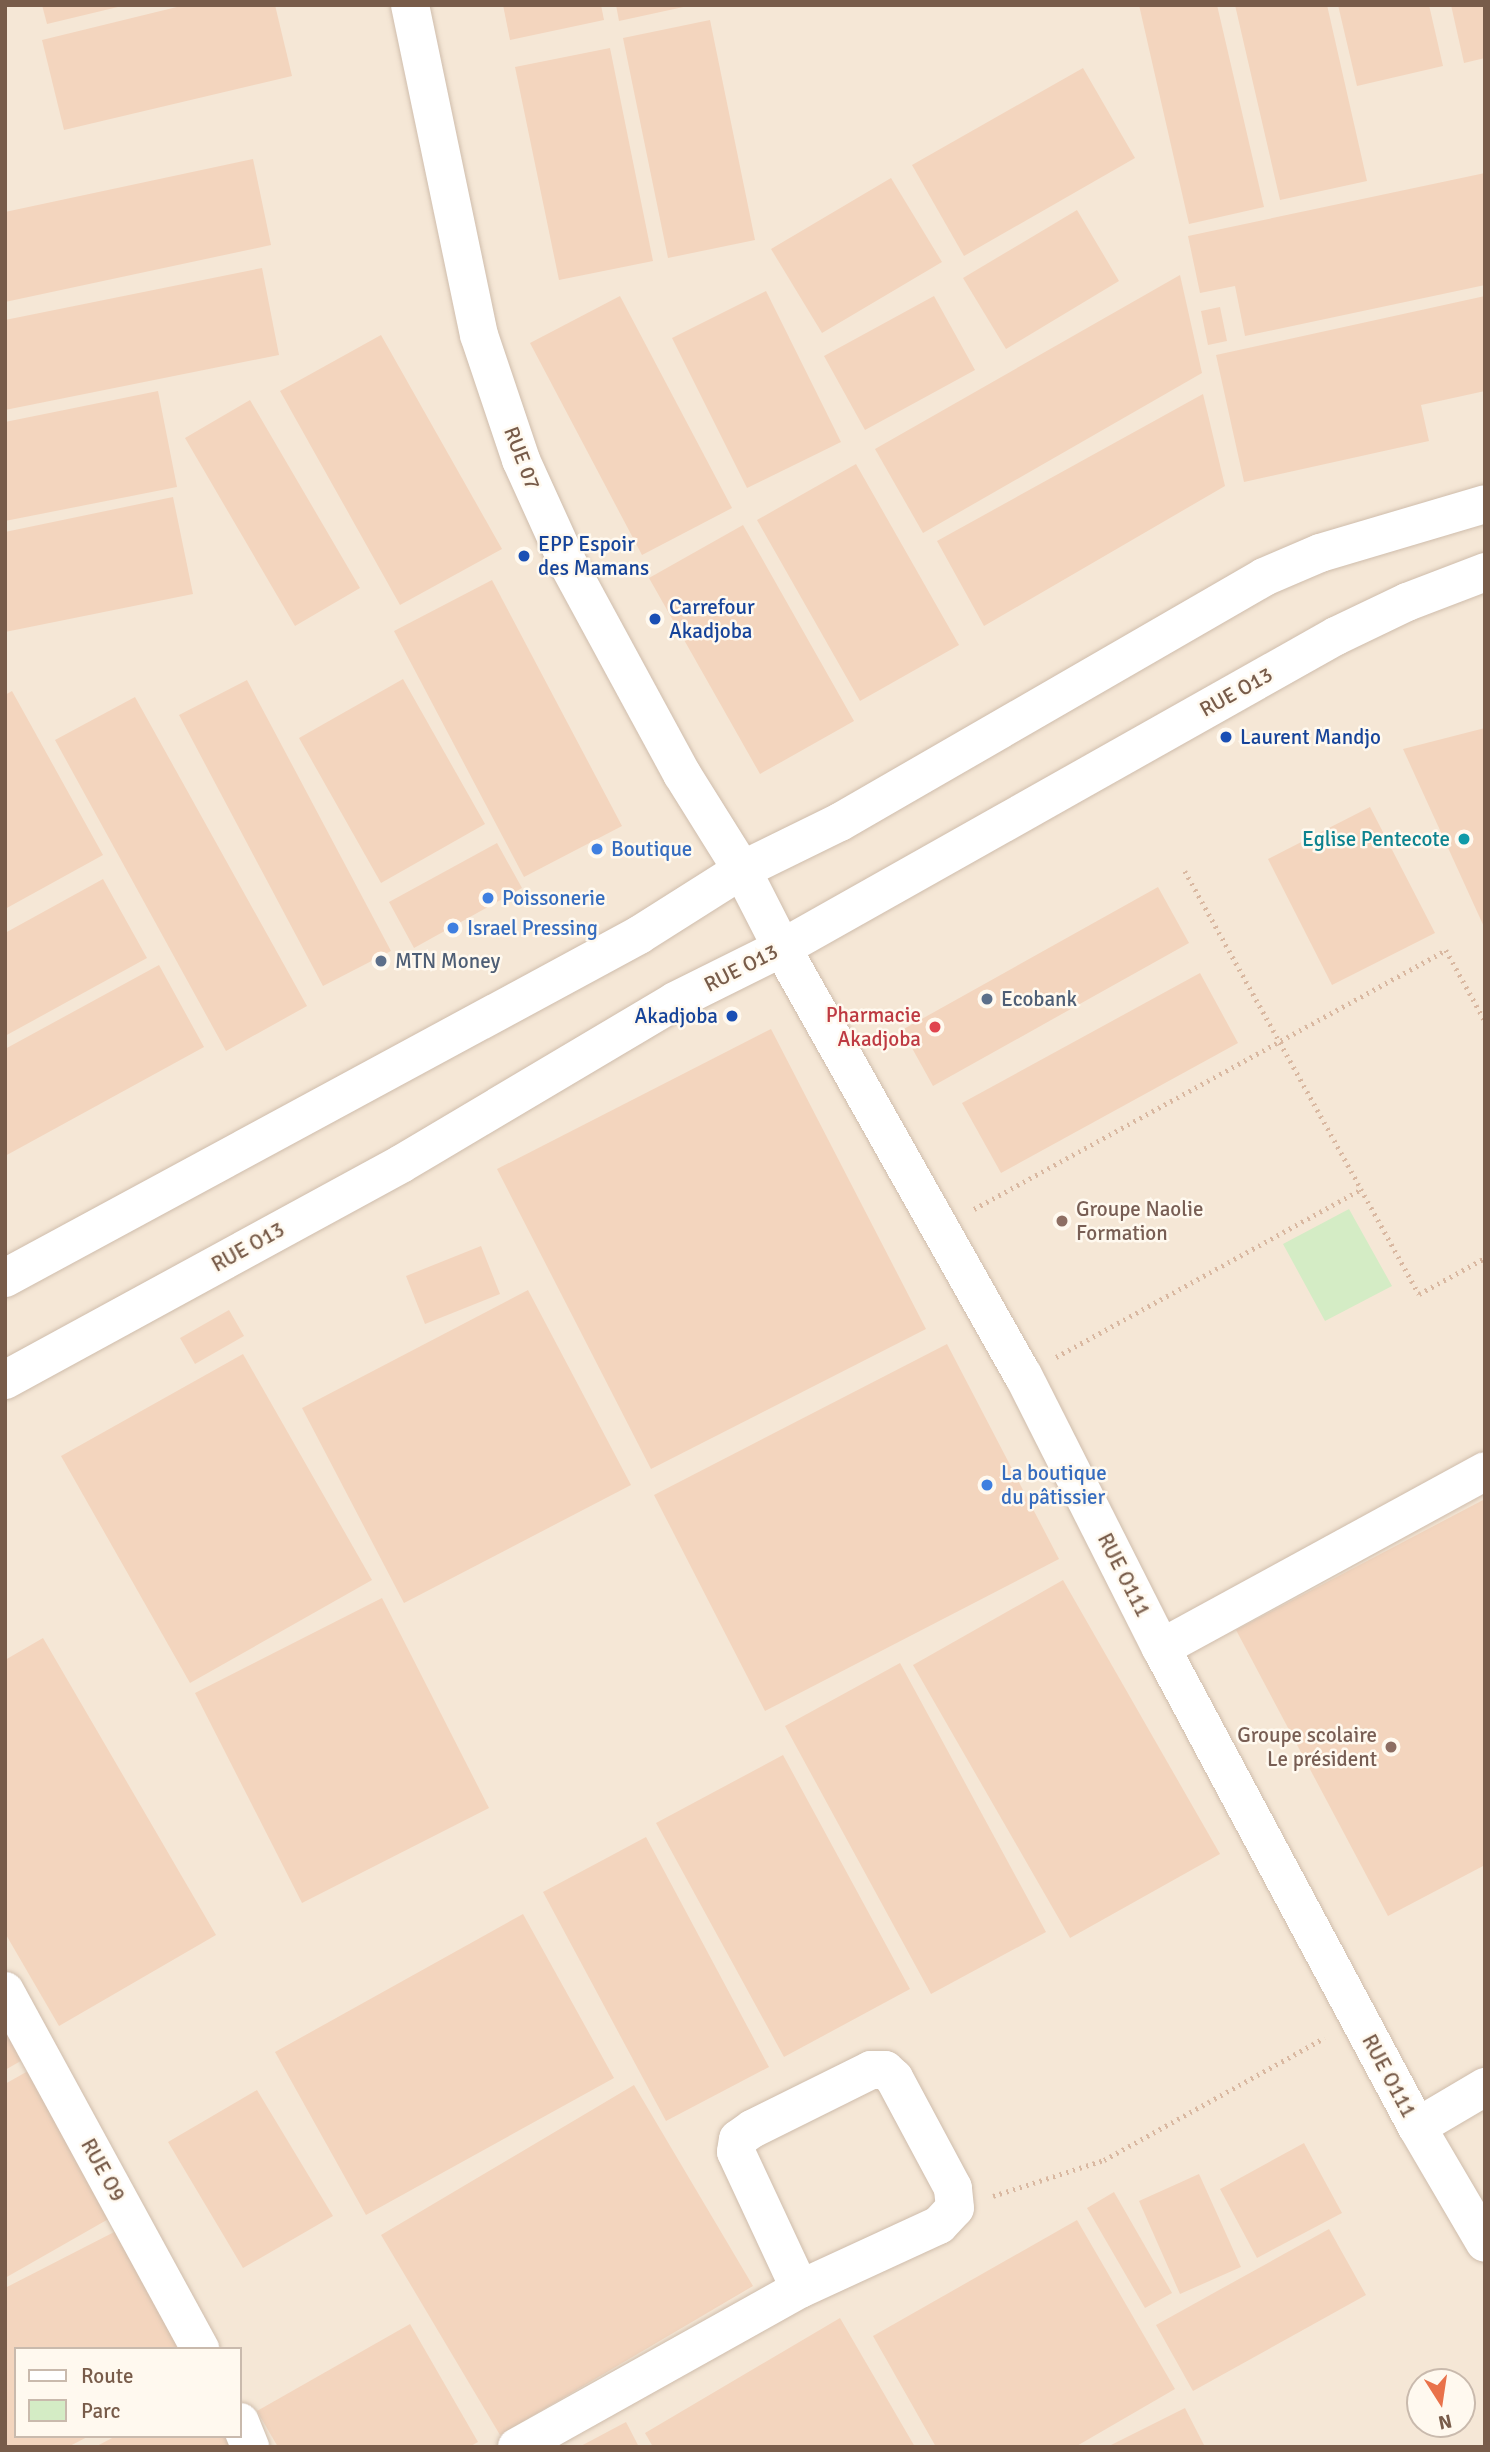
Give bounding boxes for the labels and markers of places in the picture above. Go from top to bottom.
place label: EPP Espoir des Mamans [538,531,649,581]
marker: EPP Espoir des Mamans [516,548,532,564]
place label: Carrefour Akadjoba [669,594,755,644]
marker: Carrefour Akadjoba [647,611,663,627]
place label: Laurent Mandjo [1240,724,1381,750]
marker: Laurent Mandjo [1218,729,1234,745]
place label: Eglise Pentecote [1302,826,1450,852]
marker: Eglise Pentecote [1456,831,1472,847]
place label: Boutique [611,836,692,862]
marker: Boutique [589,841,605,857]
place label: Poissonerie [502,885,605,911]
marker: Poissonerie [480,890,496,906]
place label: Israel Pressing [467,915,598,941]
marker: Israel Pressing [445,920,461,936]
place label: MTN Money [395,948,500,974]
marker: MTN Money [373,953,389,969]
place label: Ecobank [1001,986,1077,1012]
marker: Ecobank [979,991,995,1007]
place label: Pharmacie Akadjoba [826,1002,921,1052]
place label: Akadjoba [635,1003,718,1029]
marker: Akadjoba [724,1008,740,1024]
marker: Pharmacie Akadjoba [927,1019,943,1035]
place label: Groupe Naolie Formation [1076,1196,1204,1246]
marker: Groupe Naolie Formation [1054,1213,1070,1229]
place label: La boutique du pâtissier [1001,1460,1107,1510]
marker: La boutique du pâtissier [979,1477,995,1493]
place label: Groupe scolaire Le président [1237,1722,1377,1772]
marker: Groupe scolaire Le président [1383,1739,1399,1755]

